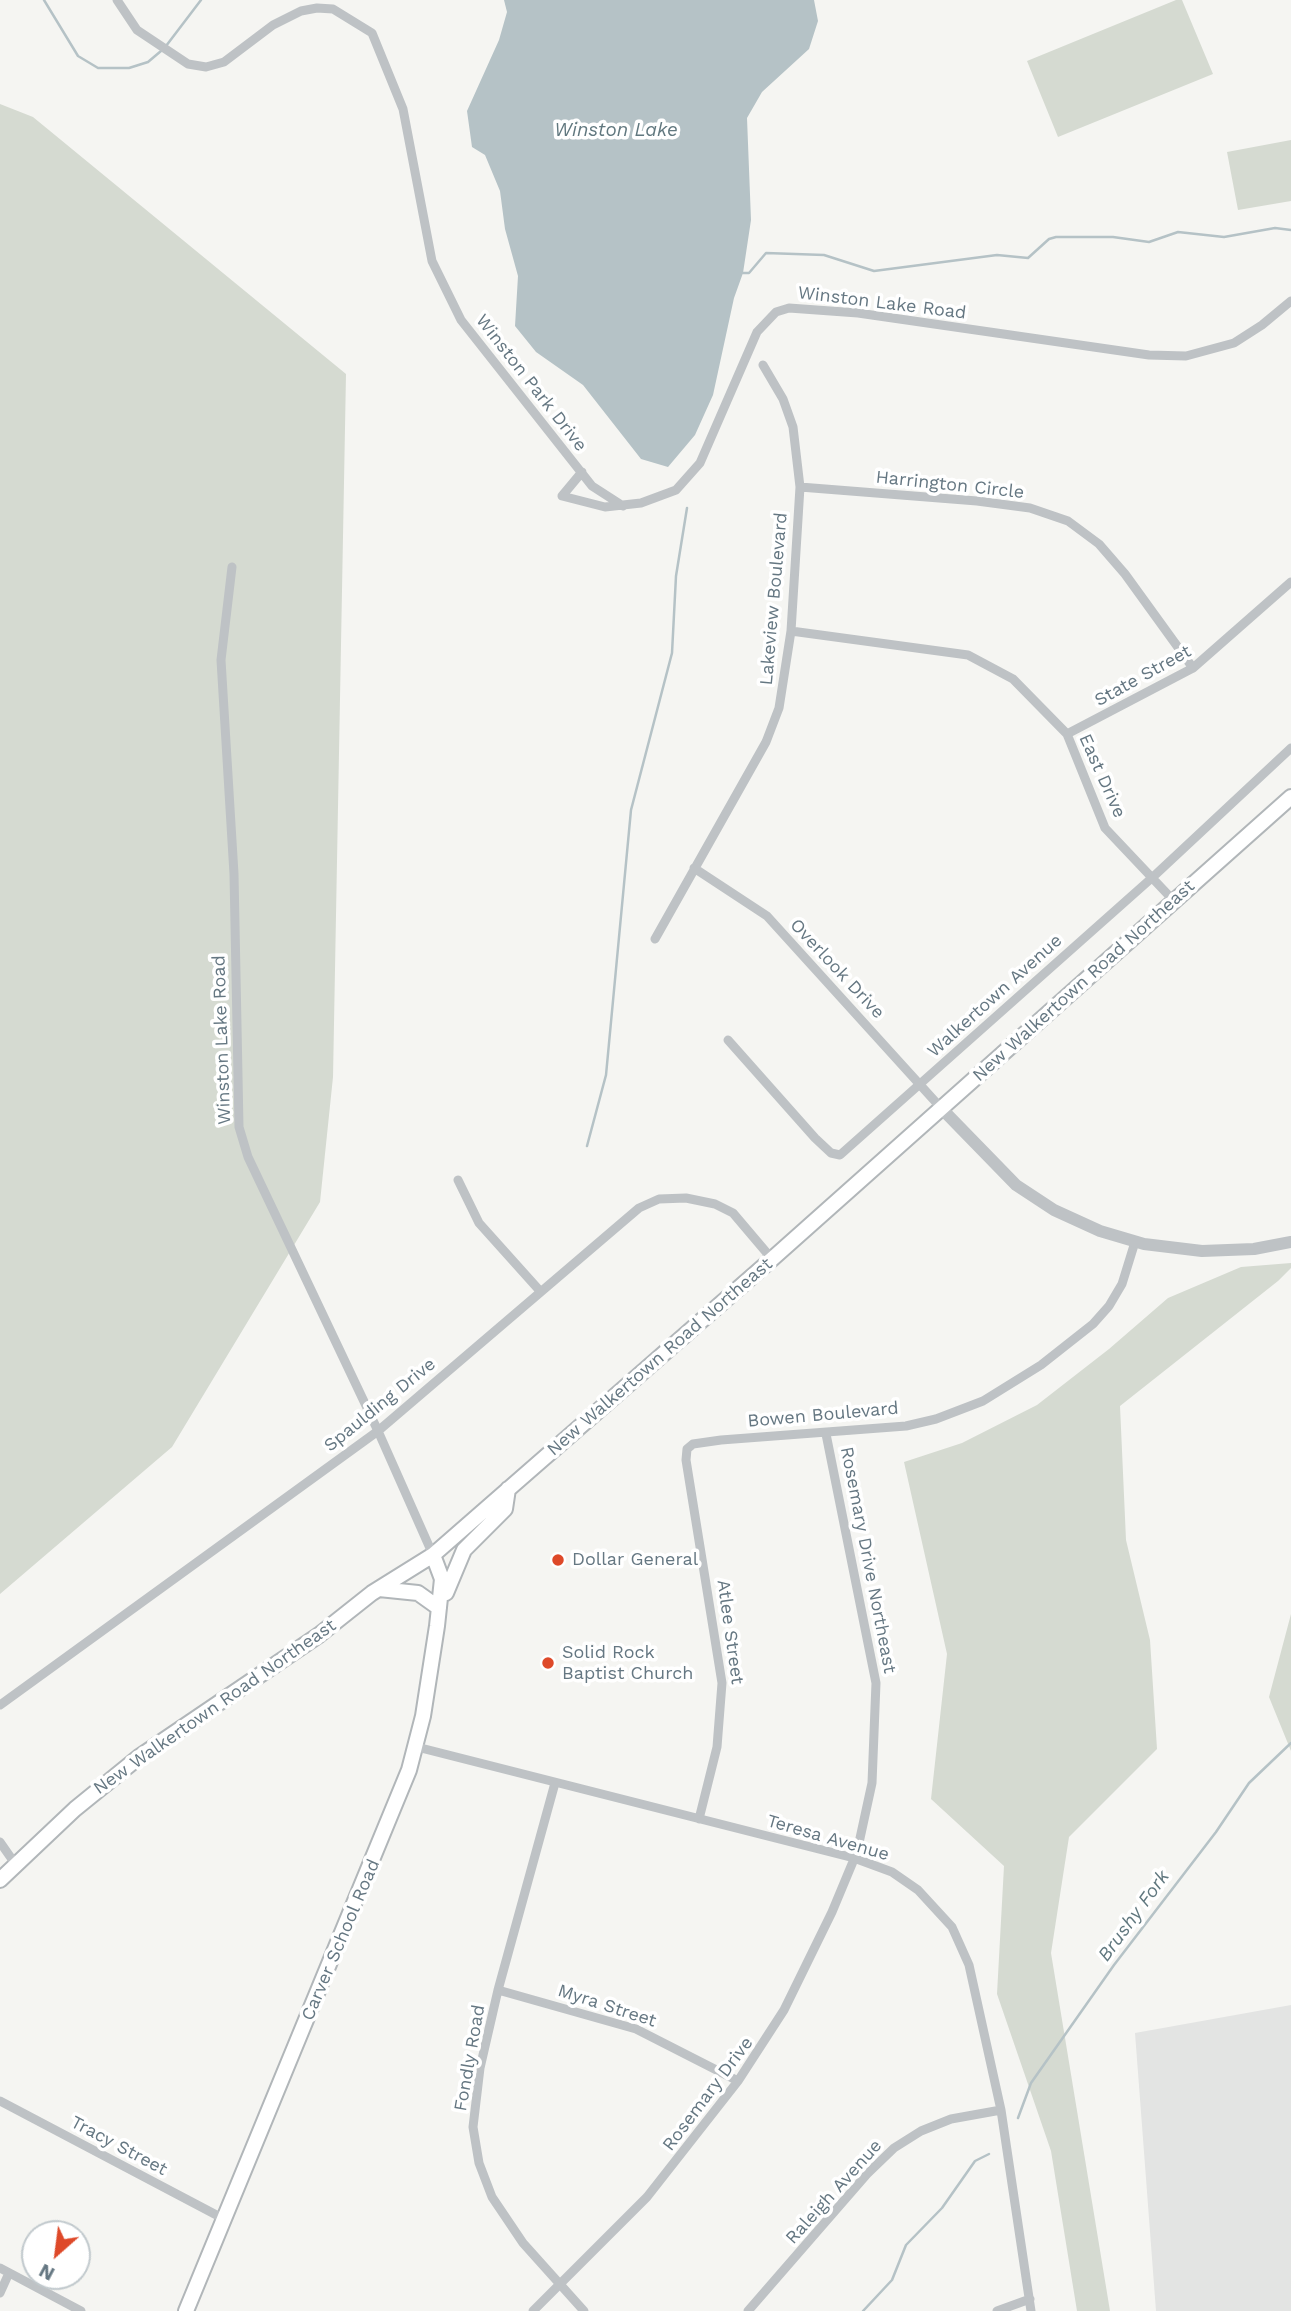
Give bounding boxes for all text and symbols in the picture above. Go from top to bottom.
water label: Winston Lake [554,119,678,141]
street label: Winston Lake Road [797,282,967,324]
street label: Winston Park Drive [471,310,591,456]
street label: Harrington Circle [875,466,1025,504]
street label: Lakeview Boulevard [756,512,792,686]
street label: State Street [1091,641,1195,711]
street label: East Drive [1074,731,1130,821]
street label: New Walkertown Road Northeast [969,876,1199,1086]
street label: Overlook Drive [785,915,889,1023]
street label: Walkertown Avenue [923,930,1067,1062]
street label: Winston Lake Road [208,955,236,1125]
street label: New Walkertown Road Northeast [543,1253,777,1461]
street label: Spaulding Drive [320,1353,440,1457]
street label: Bowen Boulevard [747,1398,899,1432]
street label: Rosemary Drive Northeast [835,1445,901,1675]
place label: Dollar General [572,1549,698,1571]
marker: Dollar General [550,1552,566,1568]
street label: Atlee Street [712,1578,748,1686]
street label: New Walkertown Road Northeast [90,1615,340,1799]
place label: Solid Rock Baptist Church [562,1642,693,1684]
marker: Solid Rock Baptist Church [540,1655,556,1671]
street label: Teresa Avenue [764,1810,892,1866]
street label: Carver School Road [297,1856,385,2024]
water label: Brushy Fork [1093,1866,1175,1966]
street label: Myra Street [555,1980,659,2032]
street label: Fondly Road [450,2003,490,2113]
street label: Rosemary Drive [658,2033,758,2155]
street label: Tracy Street [67,2112,171,2180]
street label: Raleigh Avenue [781,2135,887,2249]
north arrow [21,2220,91,2290]
text: N [35,2259,58,2286]

